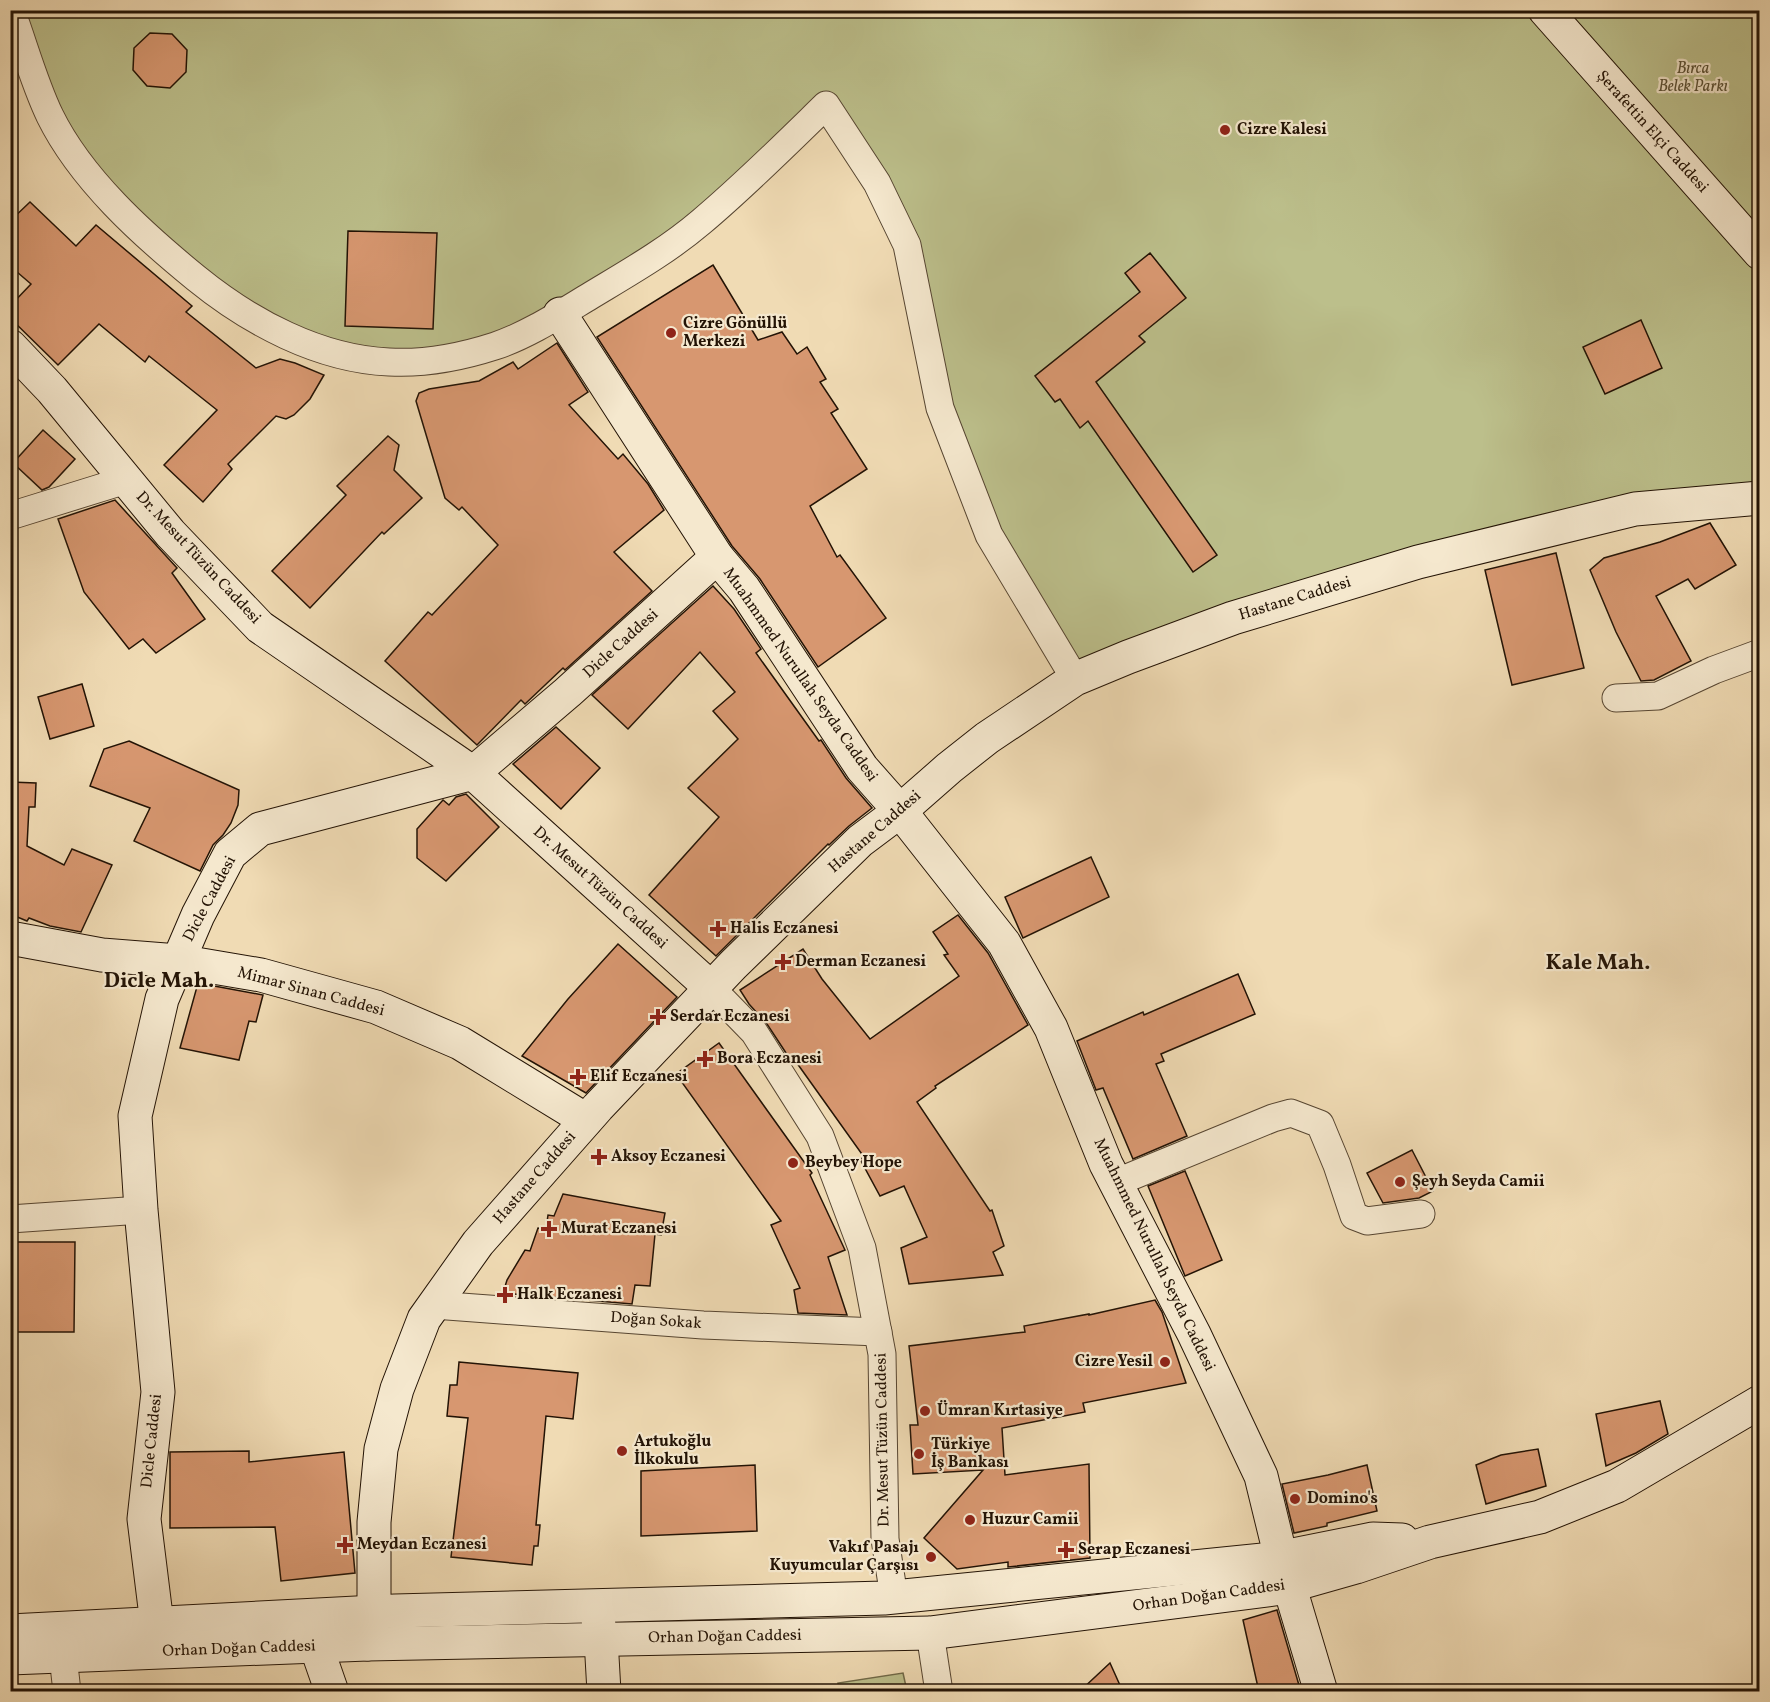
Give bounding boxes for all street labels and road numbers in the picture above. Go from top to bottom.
street label: Şerafettin Elçi Caddesi [1591,66,1713,198]
street label: Dr. Mesut Tüzün Caddesi [131,487,266,629]
street label: Muahmmed Nurullah Seyda Caddesi [717,564,883,787]
street label: Hastane Caddesi [1236,571,1354,627]
street label: Dicle Caddesi [579,604,664,684]
street label: Hastane Caddesi [824,785,926,879]
street label: Dr. Mesut Tüzün Caddesi [528,821,672,955]
street label: Dicle Caddesi [178,852,242,946]
street label: Mimar Sinan Caddesi [235,962,387,1022]
street label: Hastane Caddesi [488,1127,582,1229]
street label: Muahmmed Nurullah Seyda Caddesi [1088,1135,1220,1375]
street label: Doğan Sokak [610,1307,703,1335]
street label: Dr. Mesut Tüzün Caddesi [870,1352,896,1527]
street label: Dicle Caddesi [136,1393,168,1489]
street label: Orhan Doğan Caddesi [1131,1574,1287,1618]
street label: Orhan Doğan Caddesi [648,1625,802,1649]
street label: Orhan Doğan Caddesi [162,1635,316,1663]

